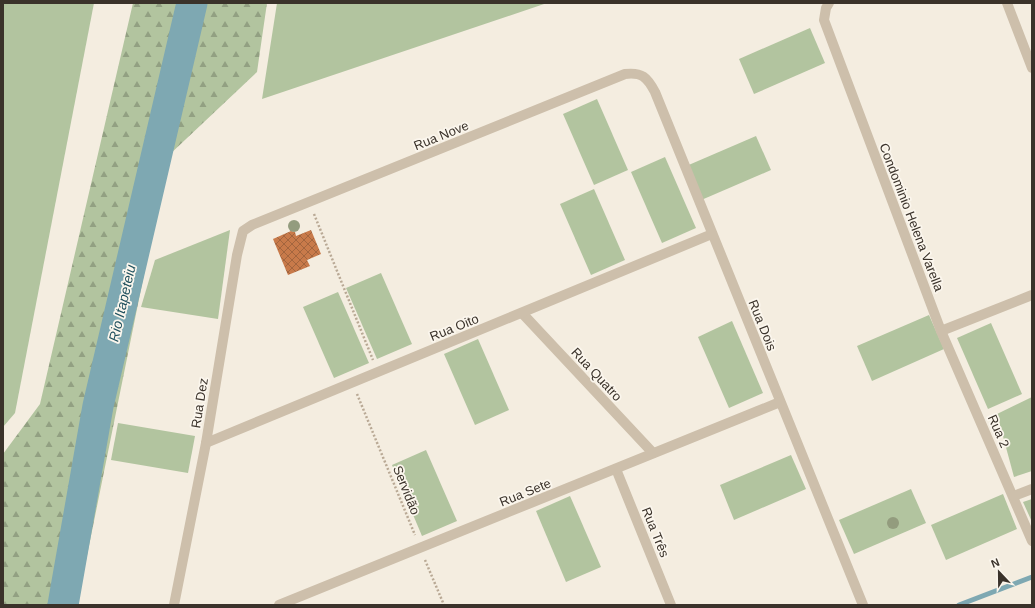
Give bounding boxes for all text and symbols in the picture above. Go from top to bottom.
street label: Rua Nove [412,118,471,153]
street label: Condominio Helena Varella [876,141,947,294]
water label: Rio Itapeteiu [105,263,139,343]
street label: Rua Dois [746,298,780,353]
street label: Rua Oito [428,311,481,344]
street label: Rua Quatro [568,345,625,404]
street label: Rua Dez [188,377,211,429]
street label: Rua 2 [985,412,1012,450]
street label: Servidão [390,464,423,517]
street label: Rua Sete [497,475,553,510]
street label: Rua Três [639,505,673,560]
north arrow [979,552,1019,592]
text: N [989,556,1001,570]

